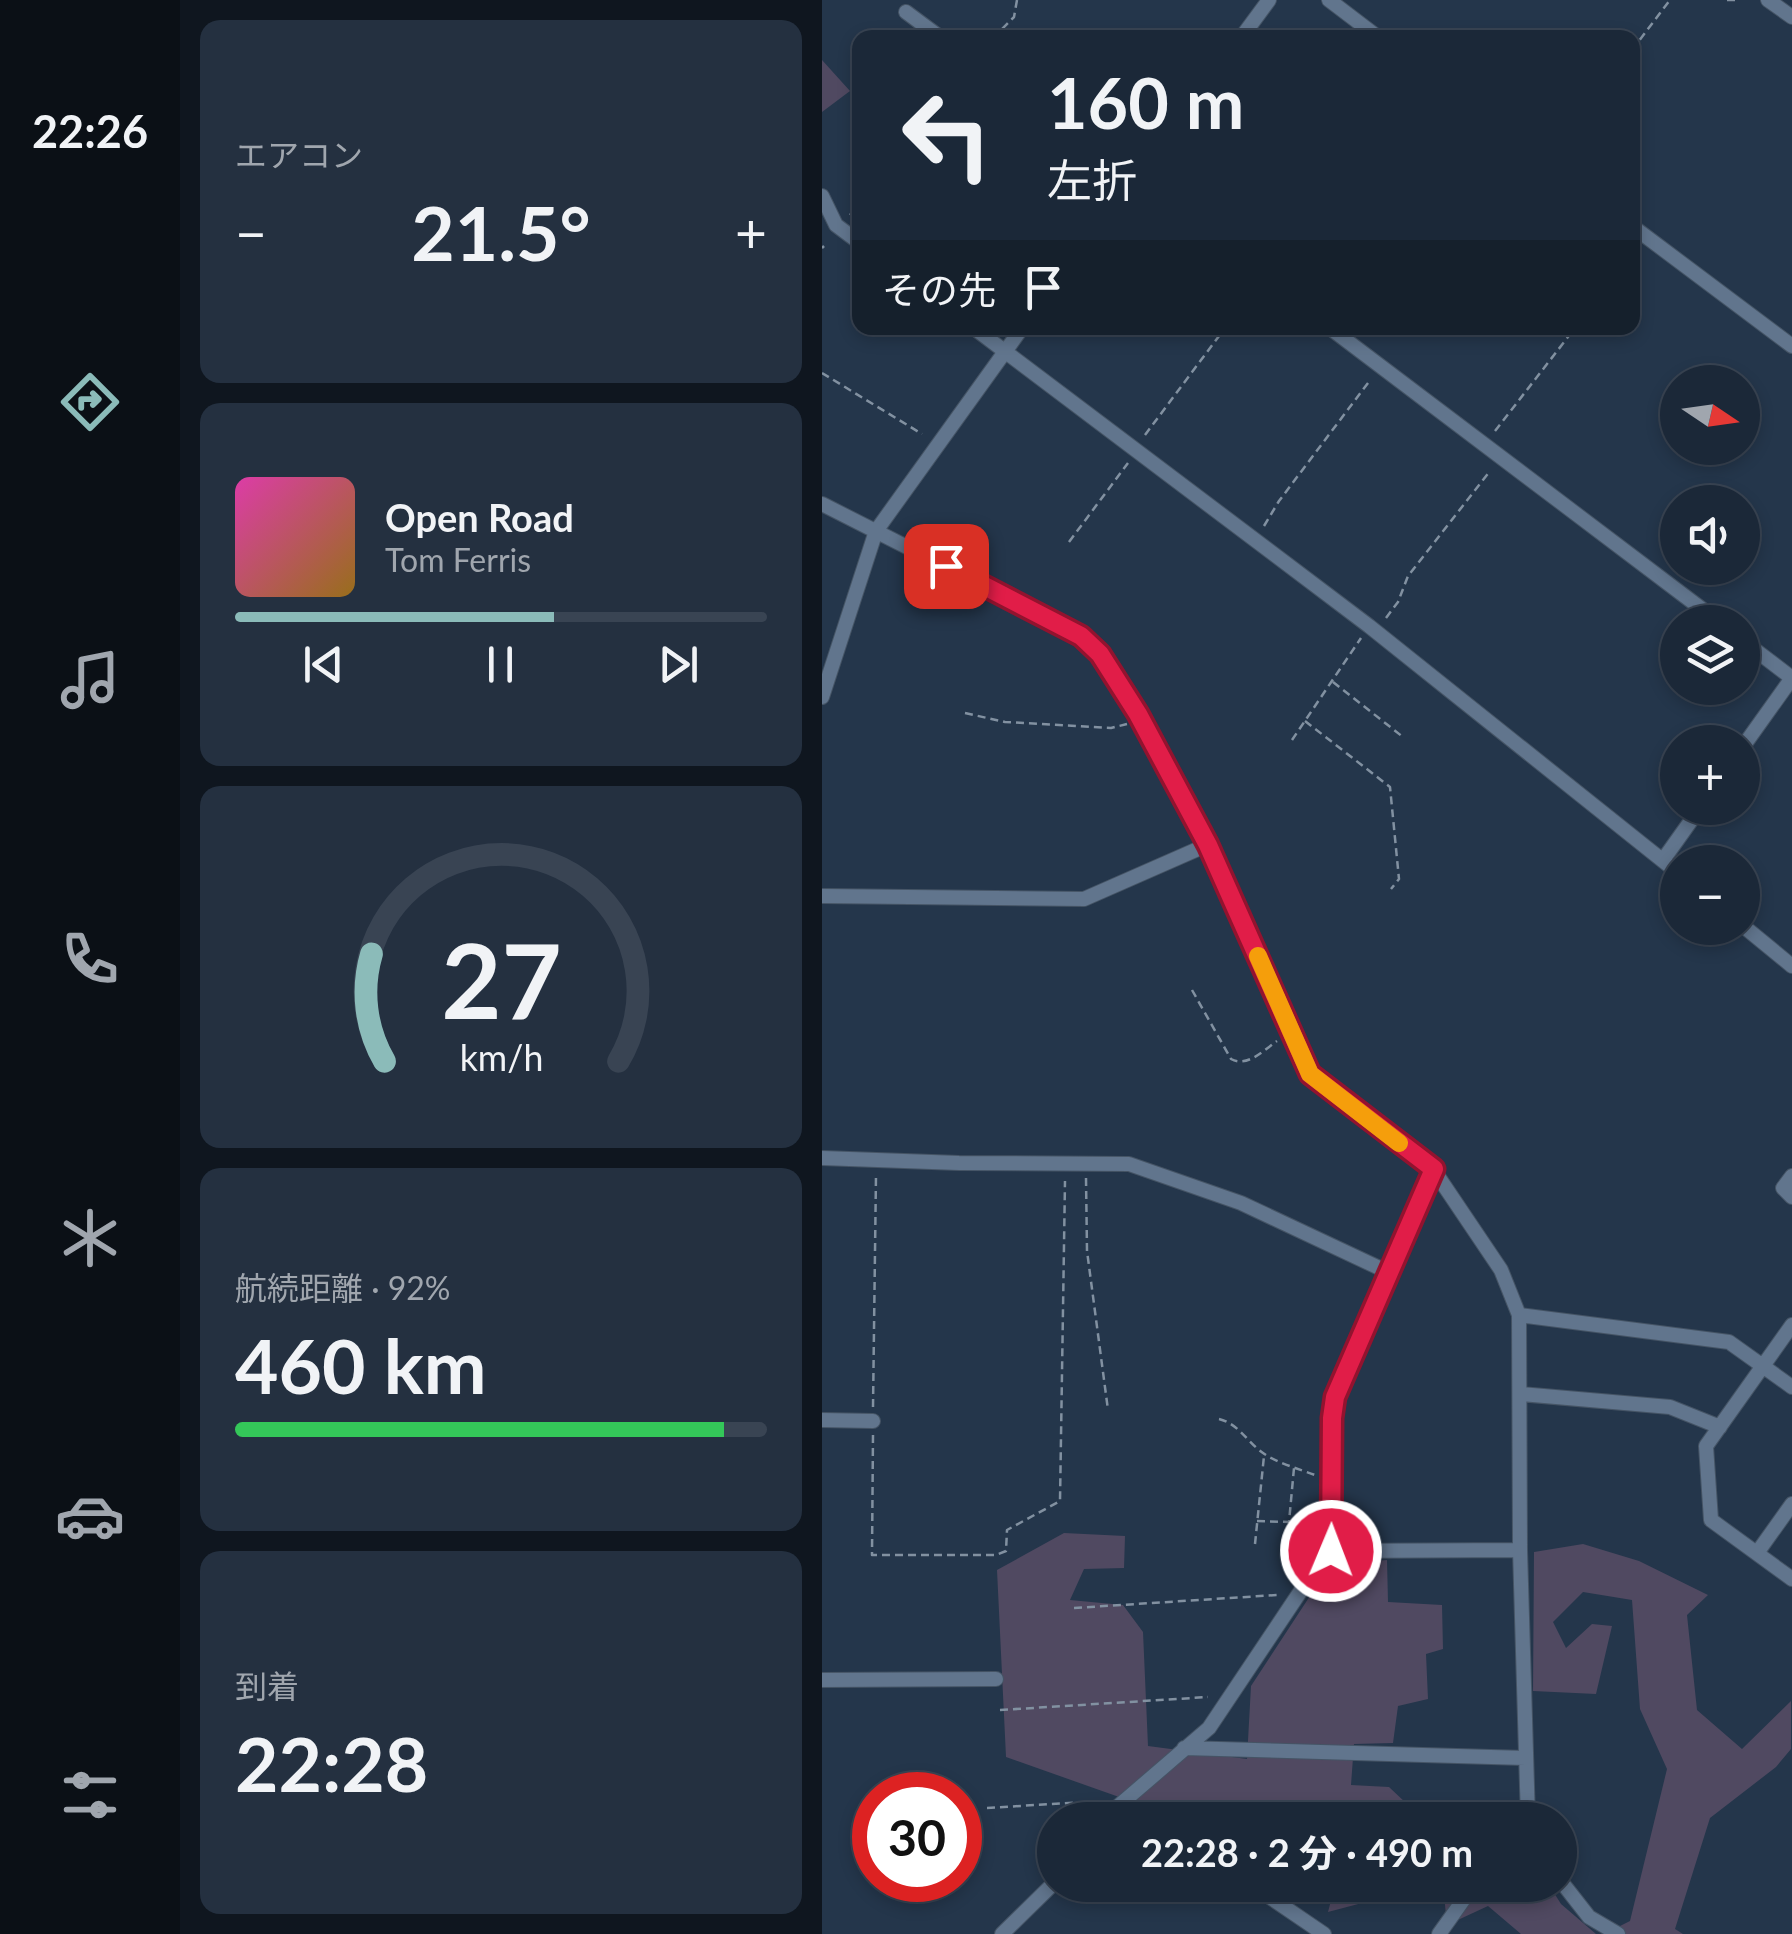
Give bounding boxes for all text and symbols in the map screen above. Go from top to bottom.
text: 160 m [1047,60,1244,144]
icon: left [882,70,1012,200]
text: 22:26 [32,104,148,158]
text: エアコン [235,135,363,174]
text: 左折 [1047,153,1137,207]
text: 21.5° [411,187,591,277]
text: − [235,199,267,265]
text: + [735,199,767,265]
icon: arrive [1016,260,1071,315]
text: その先 [882,266,996,312]
north arrow [1660,365,1760,465]
map controls [1660,365,1760,945]
icon: directions [55,367,125,437]
button: sound [1660,485,1760,585]
text: Open Road [385,494,574,540]
pin [904,524,989,609]
icon: arrive [919,539,974,594]
text: Tom Ferris [385,540,531,579]
button: layers [1660,605,1760,705]
icon: previous [296,637,351,692]
icon: pause [473,637,528,692]
icon: next [651,637,706,692]
icon: music [55,645,125,715]
button: + [1660,725,1760,825]
button: − [1660,845,1760,945]
text: 27 [441,916,561,1041]
icon: phone [55,924,125,994]
text: km/h [459,1036,543,1079]
icon: climate [55,1203,125,1273]
text: 航続距離 · 92% [235,1268,450,1307]
text: 460 km [235,1320,487,1410]
icon: car [55,1481,125,1551]
position arrow [1279,1499,1383,1603]
text: 到着 [235,1666,299,1705]
text: 22:28 [235,1718,428,1808]
icon: filters [55,1760,125,1830]
speed limit sign: 30 [852,1772,982,1902]
text: 22:28 · 2 分 · 490 m [1141,1829,1473,1875]

